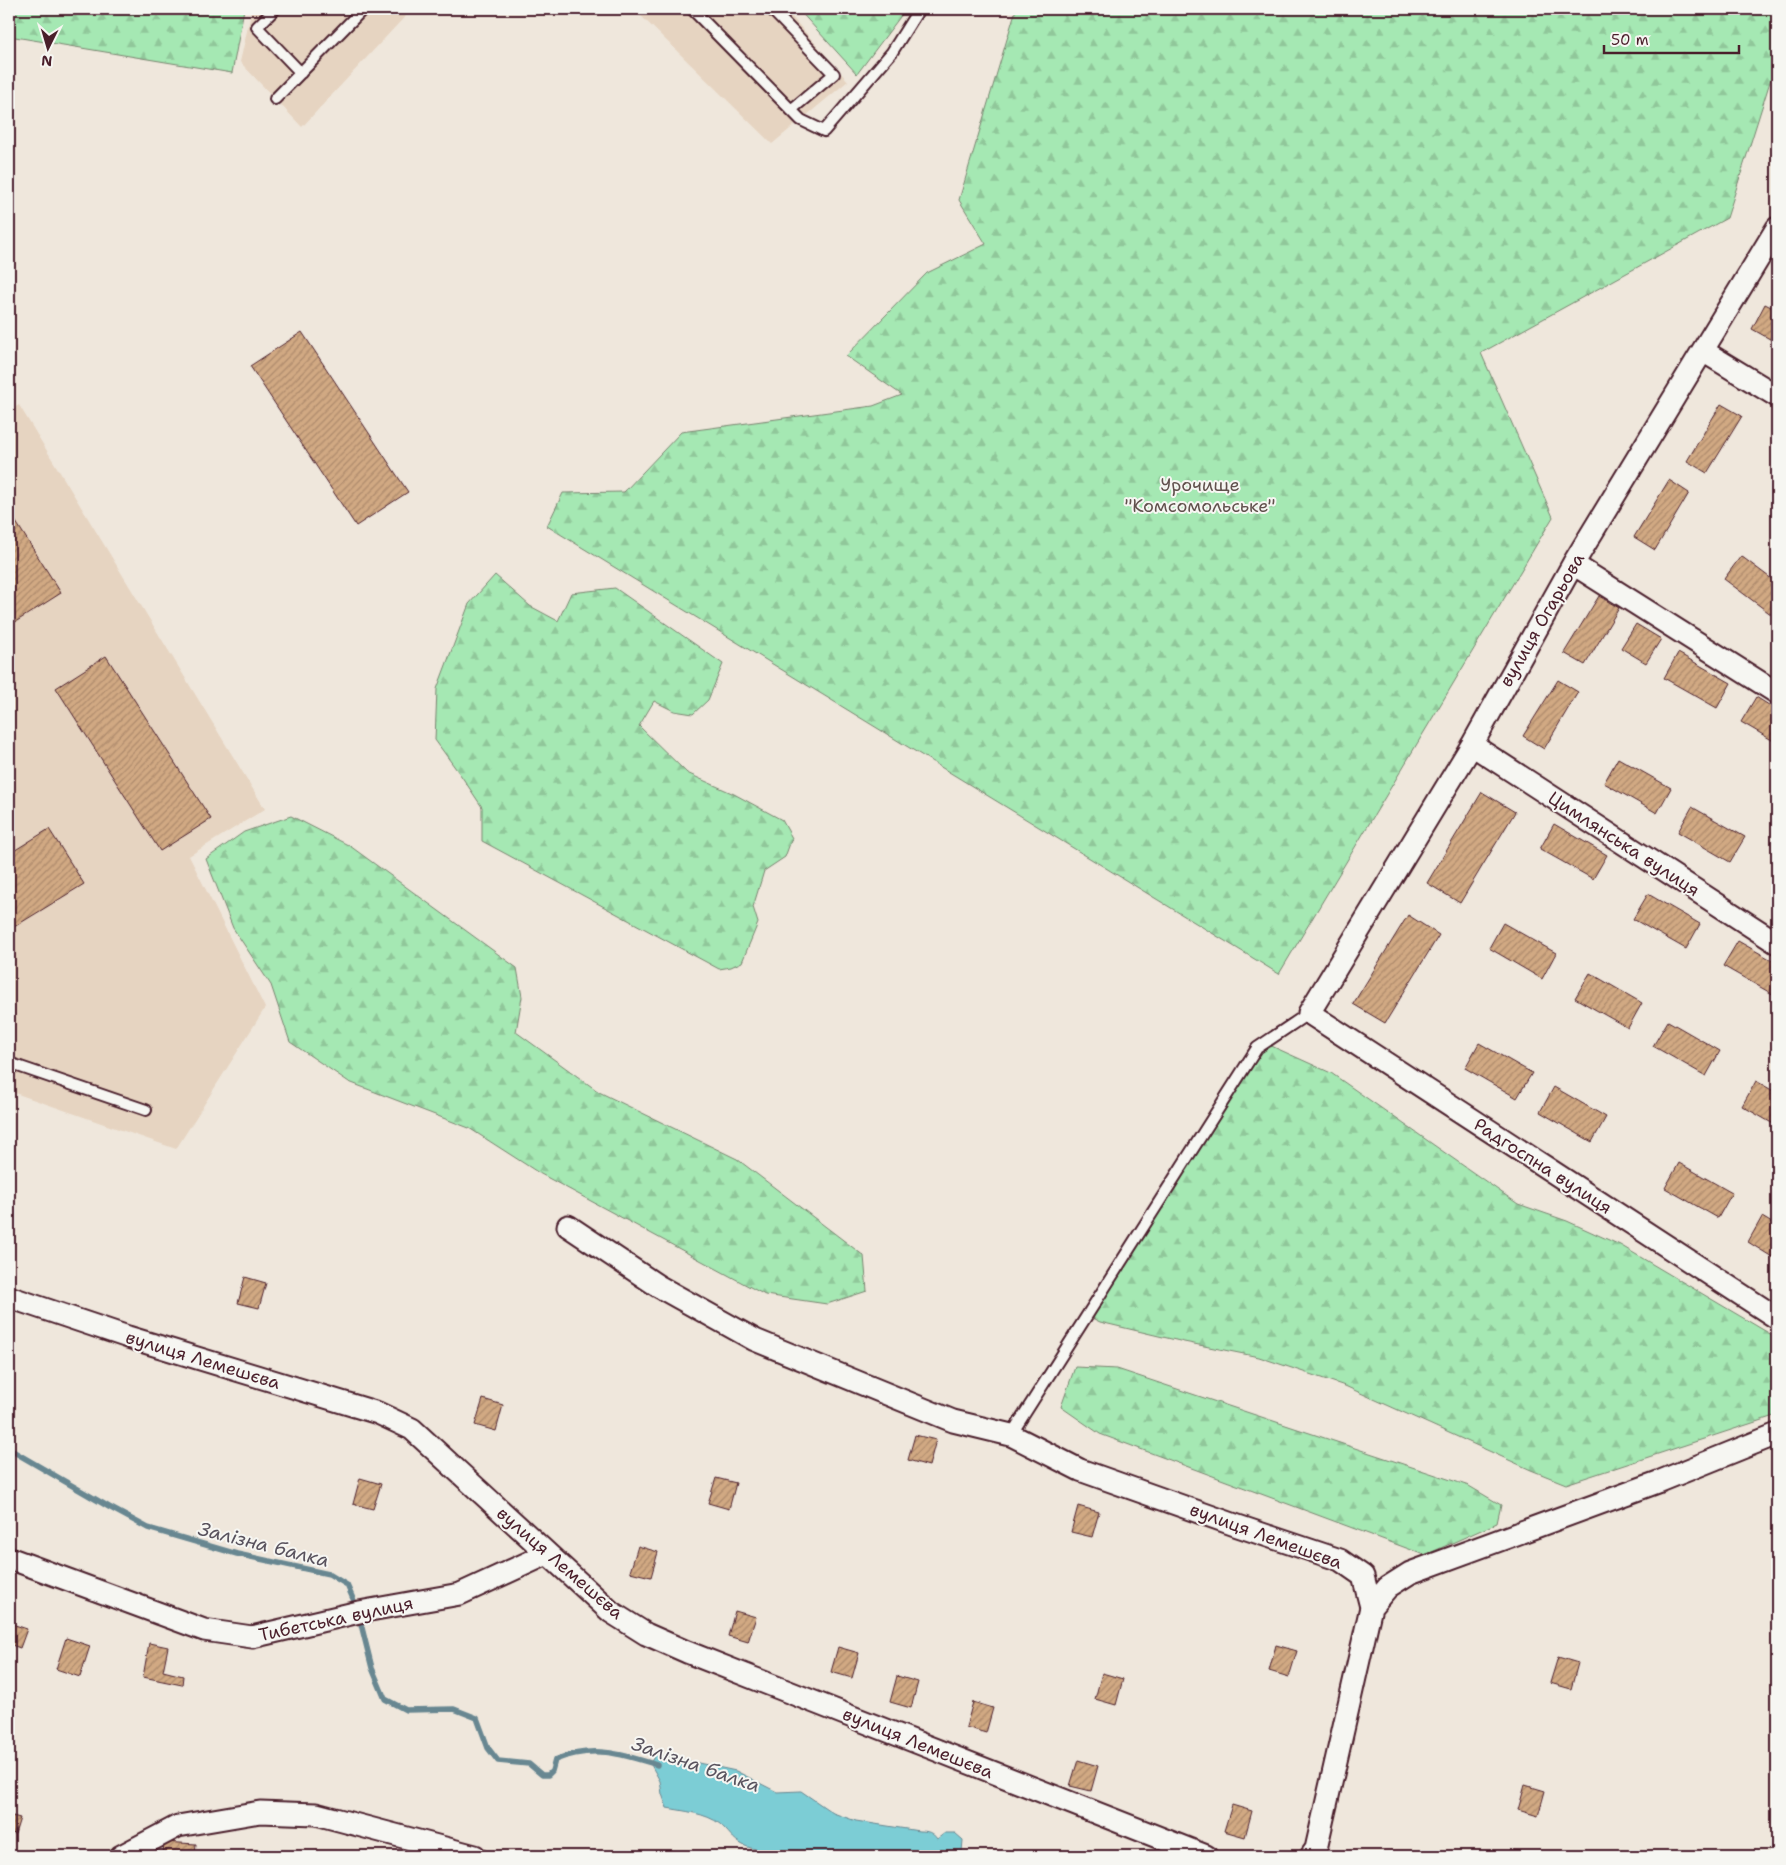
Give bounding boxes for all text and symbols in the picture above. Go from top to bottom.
north arrow [22,22,72,72]
scale bar [1604,22,1738,54]
text: 50 m [1611,30,1649,50]
text: N [41,52,53,70]
park label: Урочище "Комсомольське" [1124,473,1276,518]
street label: вулиця Огарьова [1494,549,1590,691]
street label: Цимлянська вулиця [1544,786,1704,902]
street label: Радгоспна вулиця [1469,1112,1617,1220]
street label: вулиця Лемешєва [123,1325,283,1395]
street label: вулиця Лемешєва [1187,1497,1345,1575]
street label: вулиця Лемешєва [492,1501,628,1625]
water label: Залізна балка [196,1516,332,1573]
street label: Тибетська вулиця [257,1591,415,1647]
street label: вулиця Лемешєва [839,1702,997,1784]
water label: Залізна балка [628,1731,763,1798]

